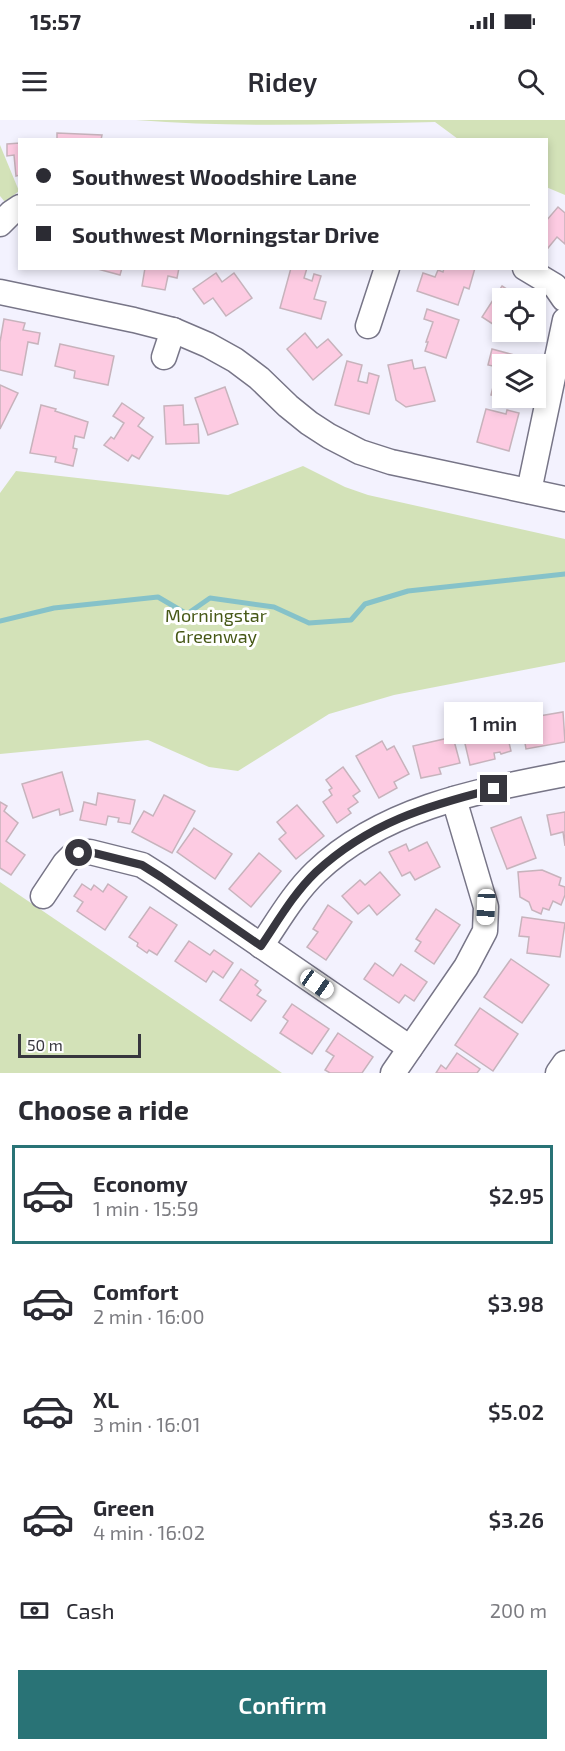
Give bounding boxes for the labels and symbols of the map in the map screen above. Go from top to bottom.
park label: Morningstar Greenway [165,604,267,647]
callout: 1 min [444,702,544,744]
route end [480,775,507,802]
route start [65,839,92,866]
car [476,889,496,925]
car [297,966,337,1002]
scale bar [18,1031,141,1058]

